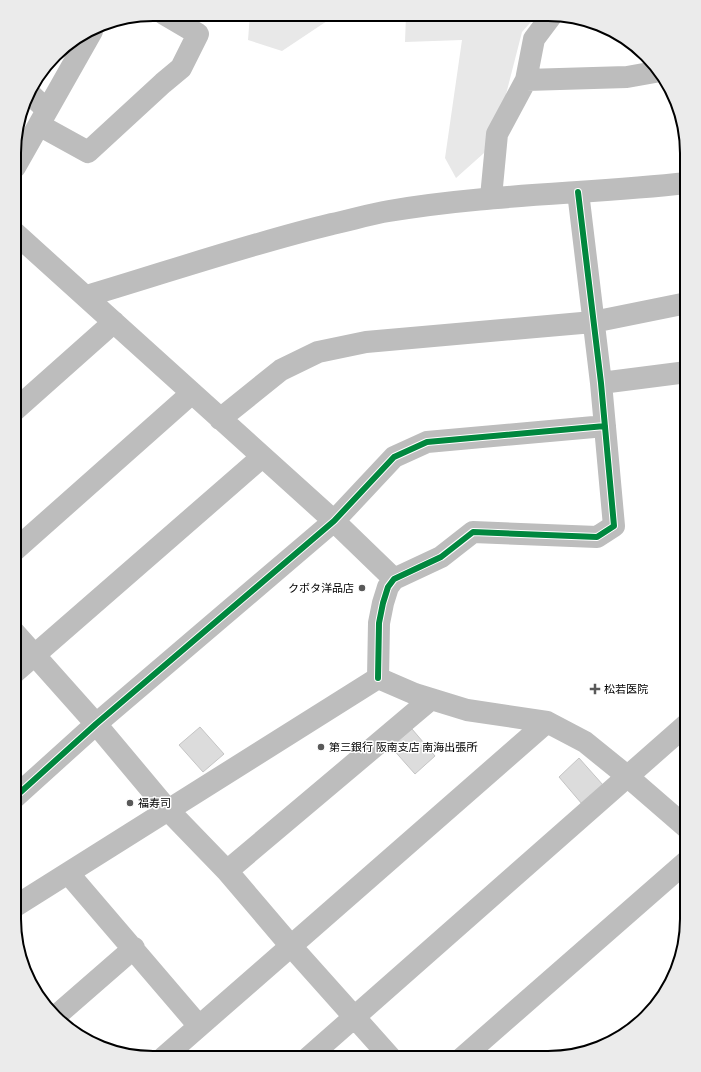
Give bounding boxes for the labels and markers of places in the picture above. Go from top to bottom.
place label: クボタ洋品店 [288,582,354,594]
marker: クボタ洋品店 [357,583,367,593]
marker: 松若医院 [589,683,601,695]
place label: 松若医院 [604,683,648,695]
place label: 第三銀行 阪南支店 南海出張所 [329,741,478,753]
marker: 第三銀行 阪南支店 南海出張所 [316,742,326,752]
place label: 福寿司 [138,797,171,809]
marker: 福寿司 [125,798,135,808]

